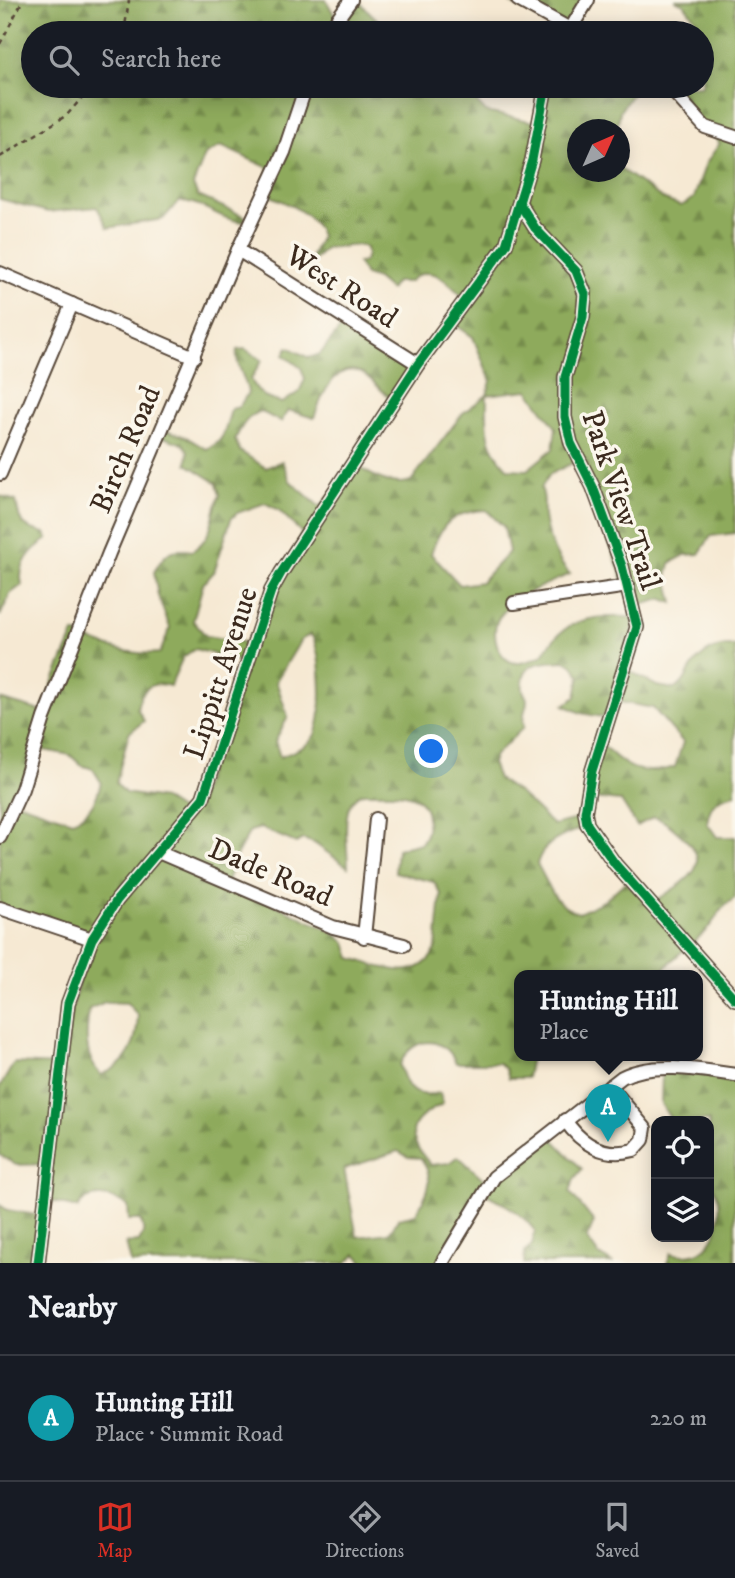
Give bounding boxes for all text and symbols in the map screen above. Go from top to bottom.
search box [21,21,714,98]
icon: search [45,41,83,79]
text: Search here [101,43,221,76]
north arrow [567,119,630,182]
street label: West Road [277,237,404,337]
street label: Birch Road [83,380,170,519]
street label: Park View Trail [573,406,669,595]
street label: Lippitt Avenue [176,583,267,764]
your location [414,734,448,768]
street label: Dade Road [203,831,338,916]
popup [514,970,703,1061]
text: Hunting Hill [539,985,678,1018]
text: Place [539,1018,589,1047]
pin: A [585,1084,631,1142]
map controls [651,1116,714,1242]
button: locate [651,1116,714,1179]
button: layers [651,1179,714,1242]
text: Nearby [28,1290,117,1327]
text: Hunting Hill [95,1387,233,1420]
text: A [44,1404,58,1433]
text: 220 m [650,1404,707,1433]
text: Place · Summit Road [95,1420,283,1449]
tab: Map [96,1498,134,1563]
tab: Directions [325,1498,404,1563]
tab: Saved [596,1498,639,1563]

